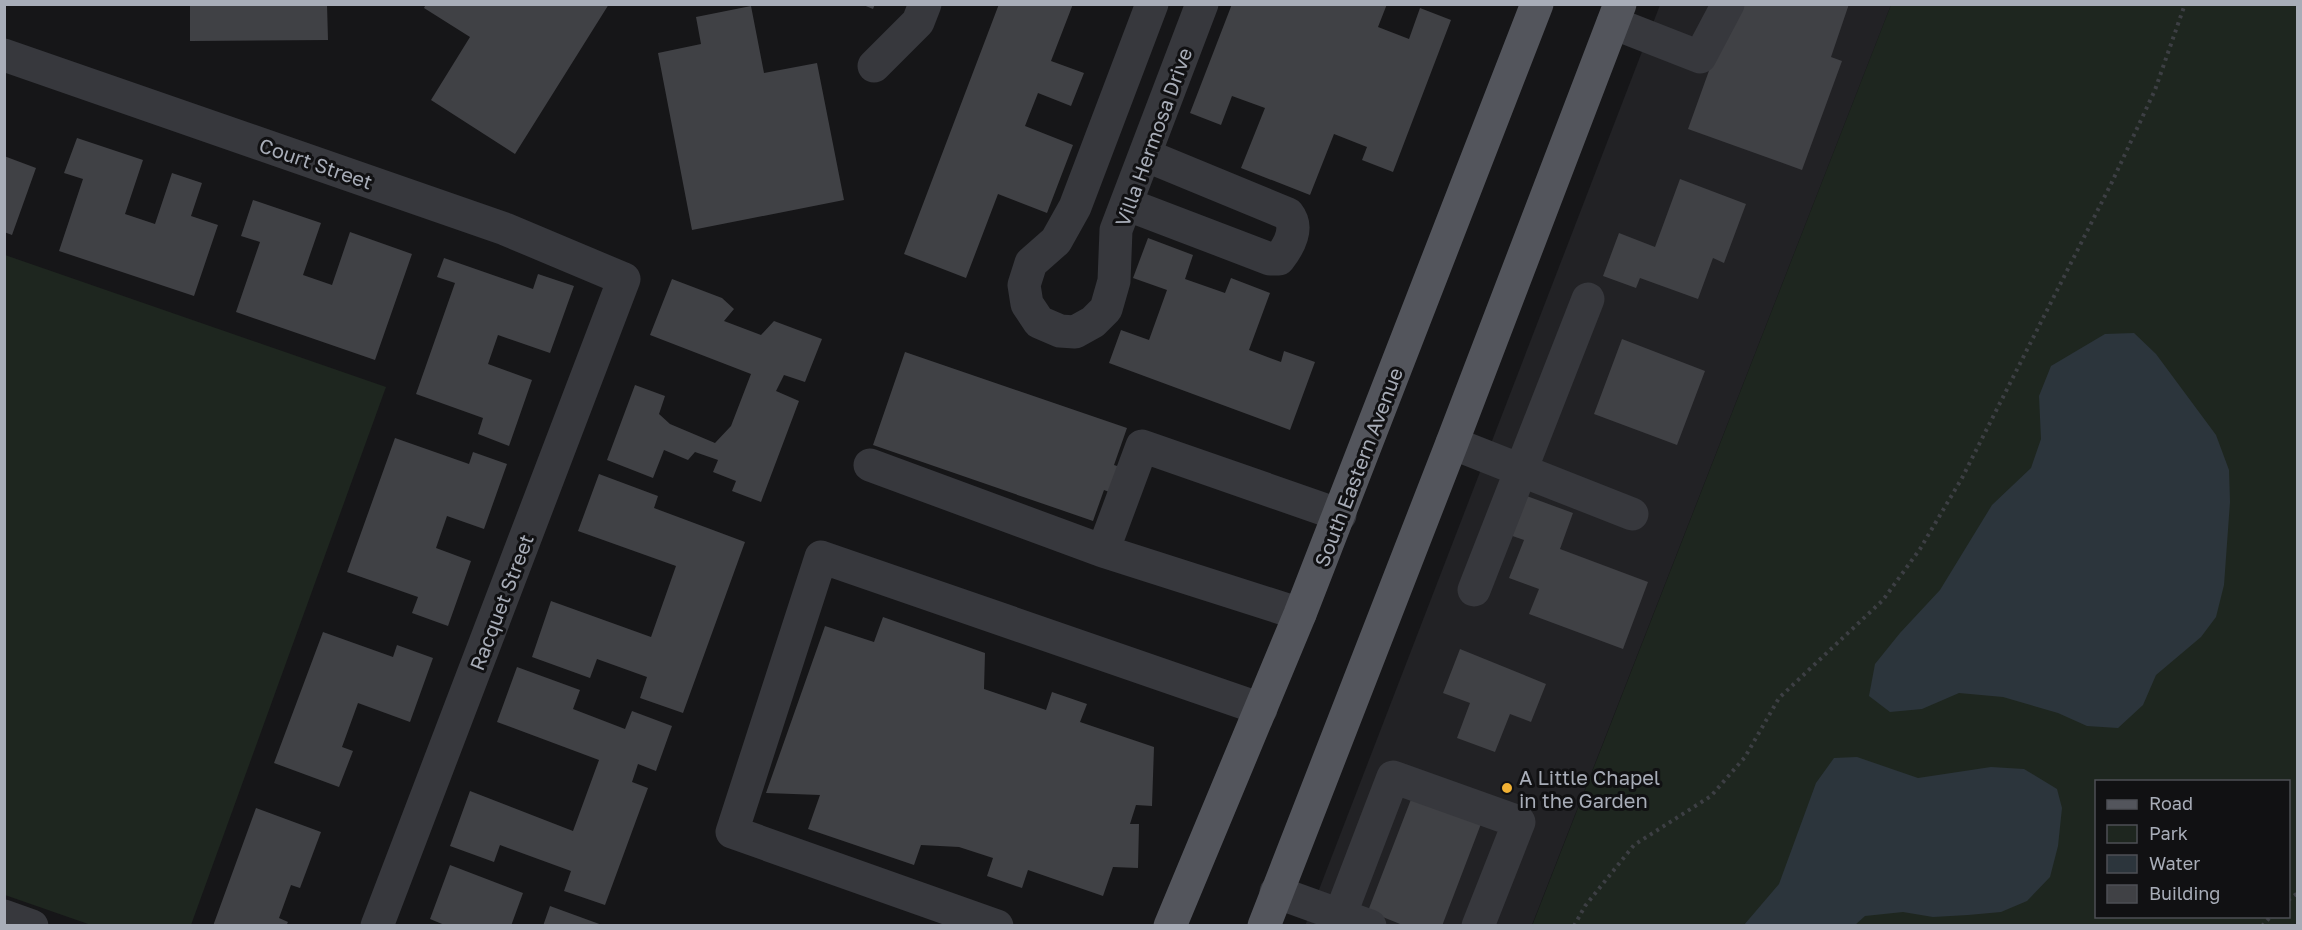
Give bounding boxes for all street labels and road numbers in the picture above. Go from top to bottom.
street label: Villa Hermosa Drive [1109,44,1197,230]
street label: Court Street [256,132,376,194]
street label: South Eastern Avenue [1309,364,1407,570]
street label: Racquet Street [464,531,538,673]

